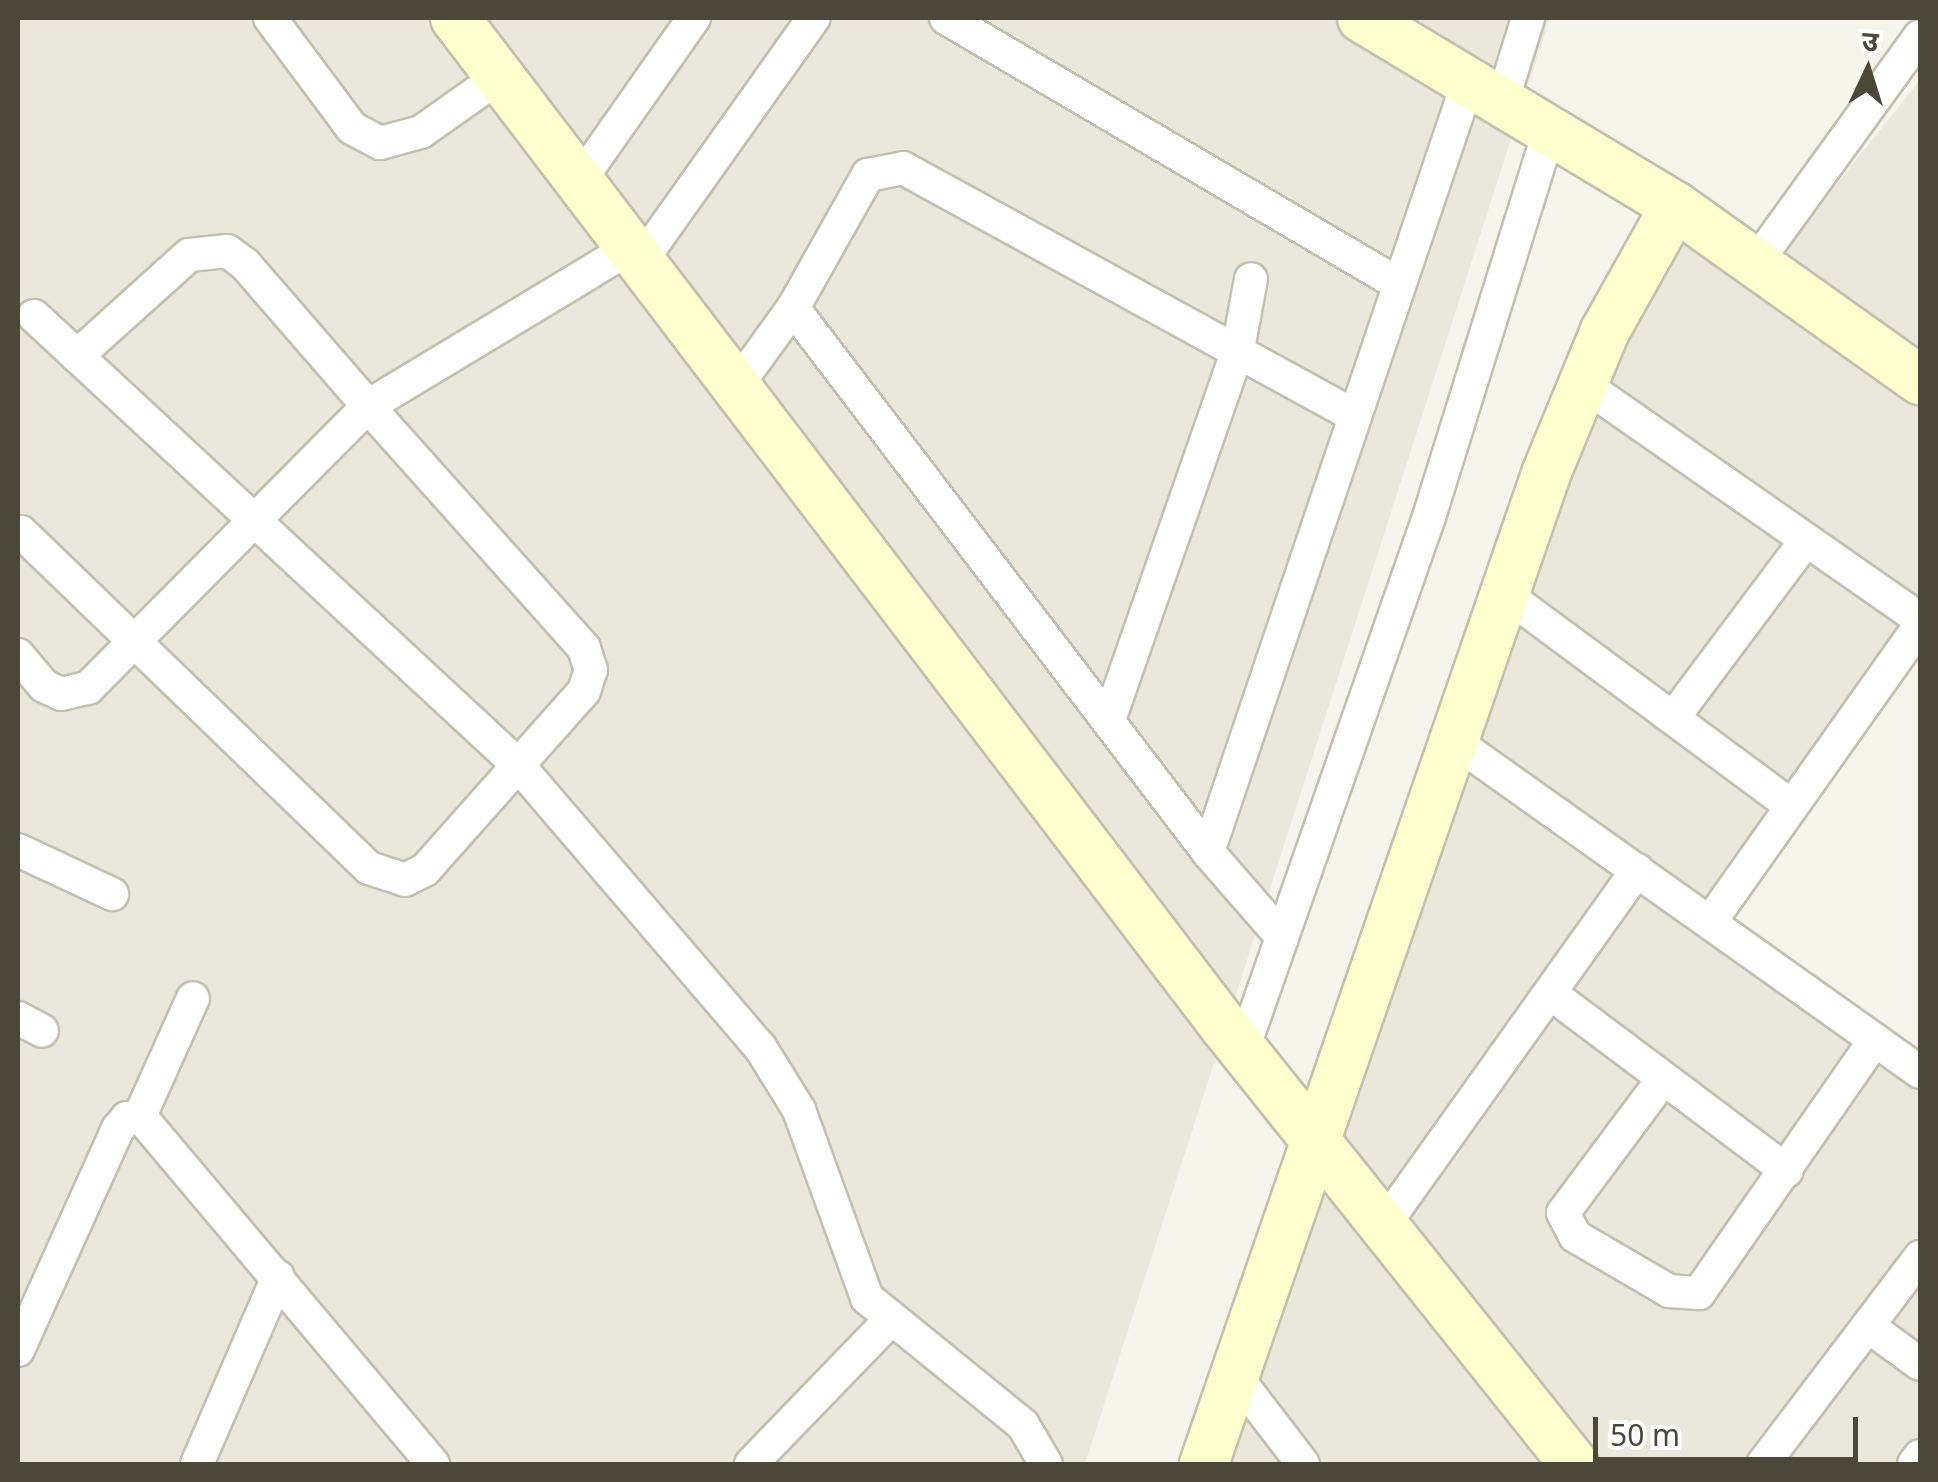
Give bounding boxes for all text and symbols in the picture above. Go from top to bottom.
north arrow [1818,20,1918,120]
text: उ [1861,21,1880,60]
scale bar [1598,1397,1863,1459]
text: 50 m [1610,1414,1680,1455]

